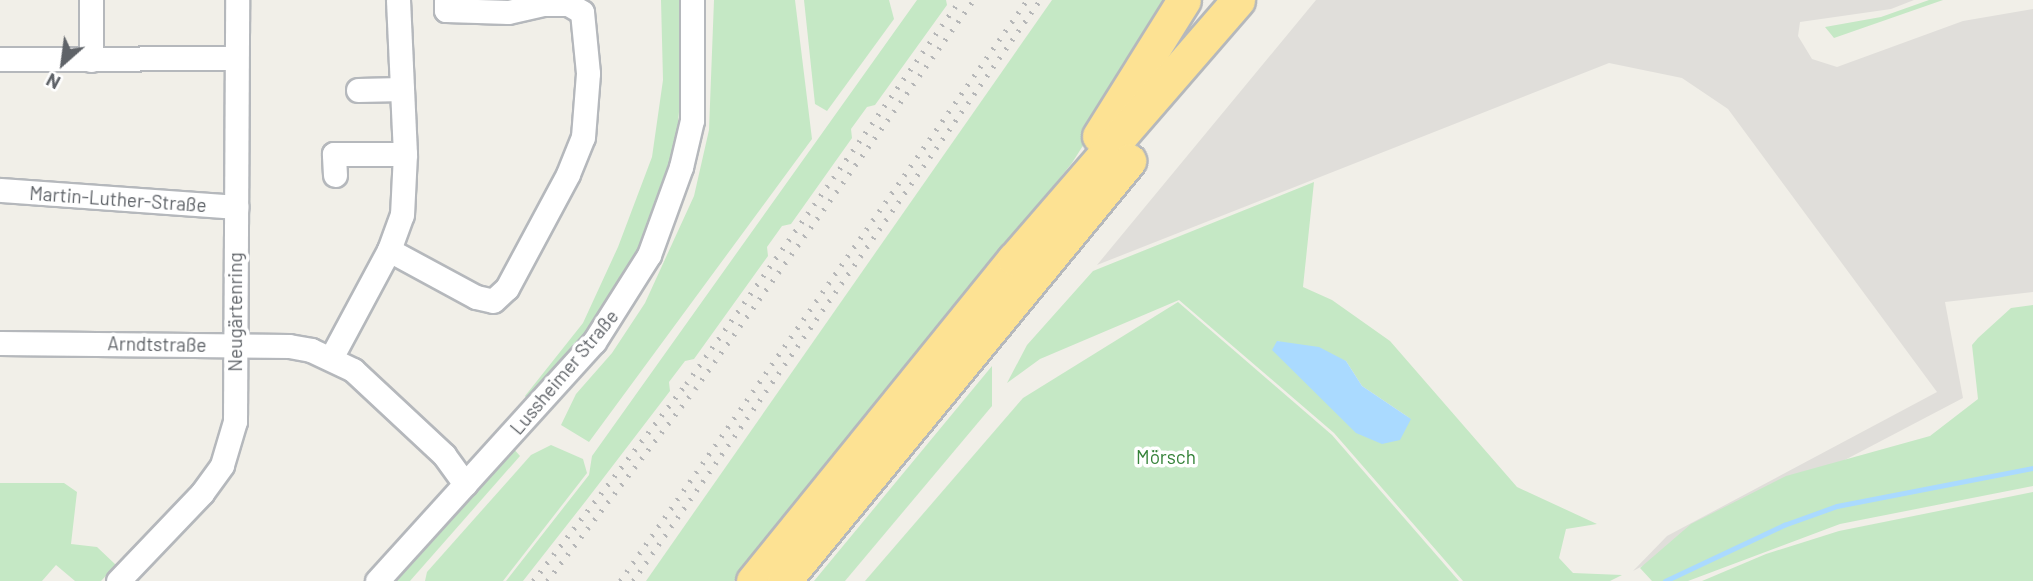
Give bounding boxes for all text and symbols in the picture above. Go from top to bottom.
north arrow [28,28,98,98]
text: N [42,69,64,95]
street label: Martin-Luther-Straße [29,181,207,217]
street label: Neugärtenring [224,252,246,372]
street label: Lussheimer Straße [505,305,623,439]
street label: Arndtstraße [107,332,207,356]
park label: Mörsch [1136,446,1196,468]

